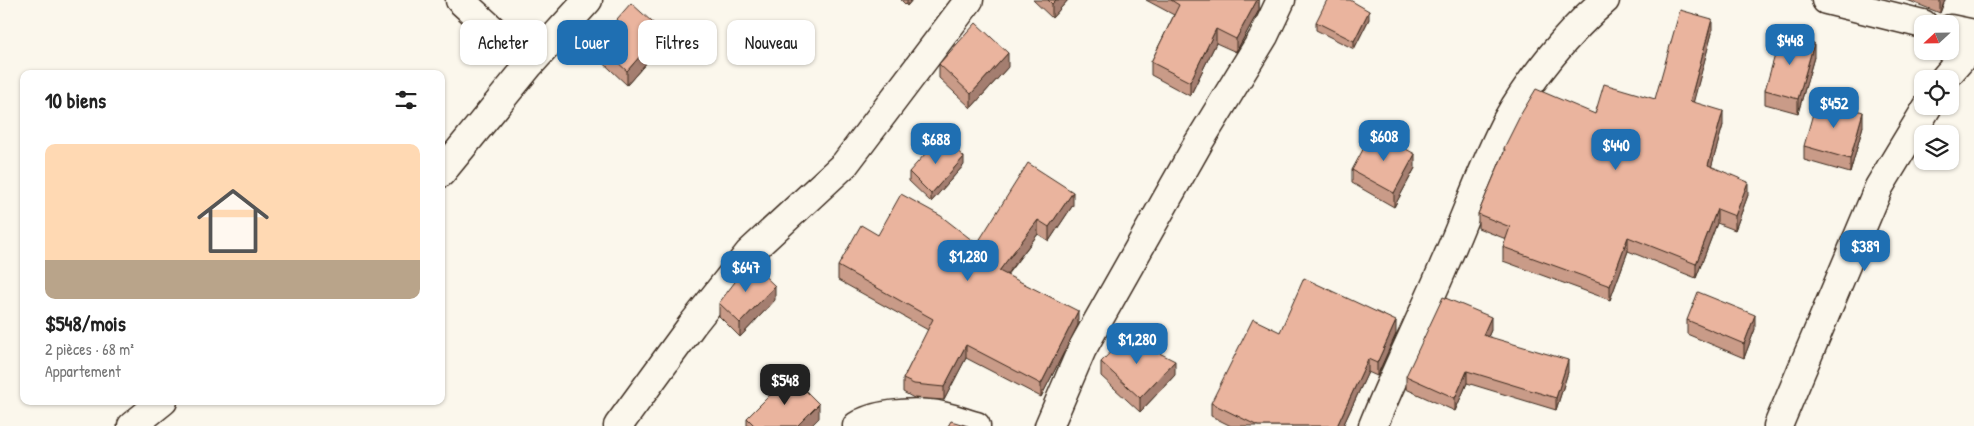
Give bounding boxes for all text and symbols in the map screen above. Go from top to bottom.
north arrow [1914,15,1959,60]
map controls [1914,15,1959,170]
chip: Acheter [460,20,547,65]
chip: Louer [557,20,628,65]
chip: Filtres [638,20,717,65]
chip: Nouveau [727,20,815,65]
pin: $448 [1760,23,1820,66]
text: $448 [1776,29,1804,51]
button: locate [1914,70,1959,115]
text: 10 biens [45,86,106,115]
icon: filters [392,86,420,114]
pin: $452 [1804,86,1864,129]
text: $452 [1820,92,1848,114]
pin: $608 [1354,120,1414,162]
pin: $688 [906,122,966,165]
text: $608 [1370,125,1398,147]
button: layers [1914,125,1959,170]
text: $688 [922,128,950,150]
pin: $440 [1586,128,1646,171]
text: $440 [1602,134,1630,156]
icon: home [188,176,278,266]
pin: $389 [1835,230,1895,272]
text: $389 [1851,235,1879,257]
pin: $1,280 [927,240,1009,282]
text: $1,280 [949,245,987,267]
pin: $647 [716,250,776,293]
text: $647 [732,256,760,278]
text: $548/mois [45,309,126,338]
pin: $1,280 [1096,322,1178,365]
text: $1,280 [1118,328,1156,350]
text: 2 pièces · 68 m² [45,338,134,360]
text: Appartement [45,360,121,382]
pin: $548 [755,364,815,406]
text: $548 [771,369,799,391]

